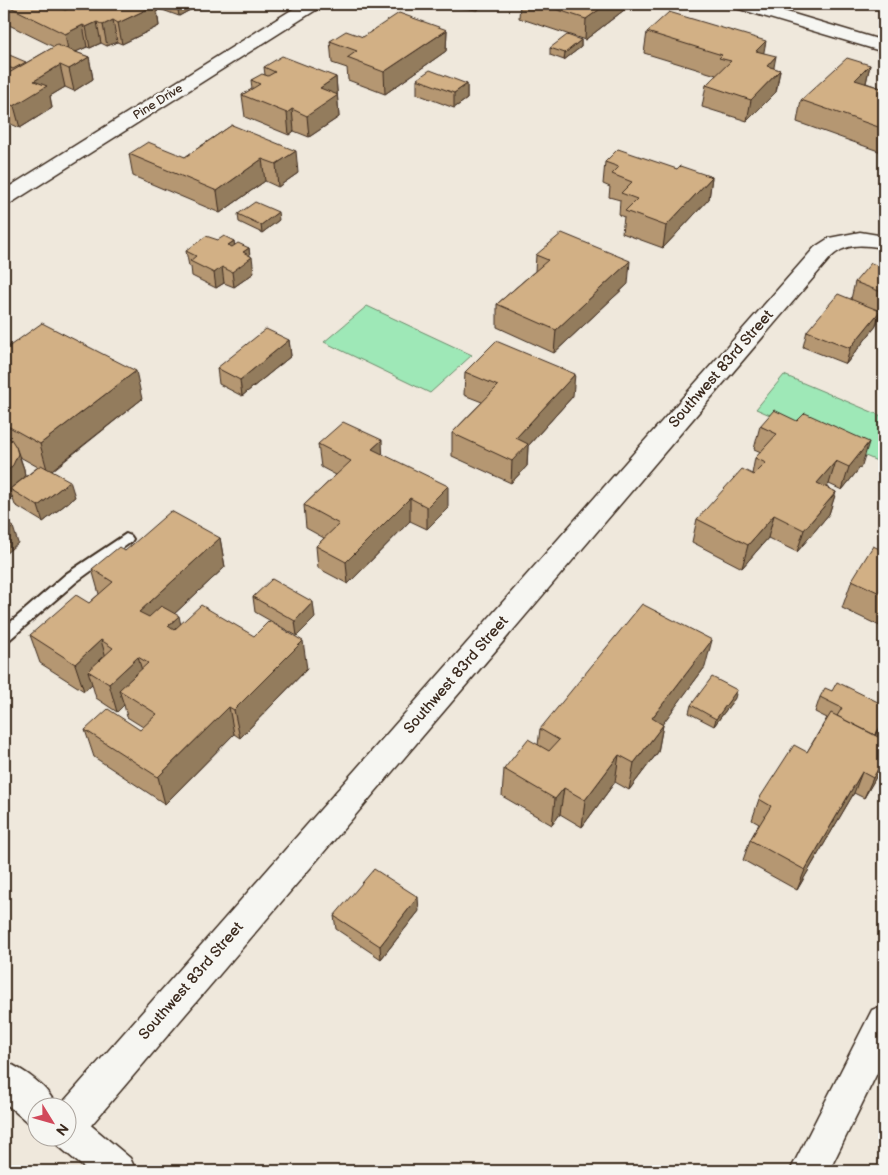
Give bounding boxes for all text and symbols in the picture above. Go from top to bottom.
street label: Pine Drive [130,81,186,123]
street label: Southwest 83rd Street [665,306,778,432]
street label: Southwest 83rd Street [400,612,513,738]
street label: Southwest 83rd Street [135,918,248,1044]
north arrow [28,1098,78,1148]
text: N [52,1120,72,1139]

